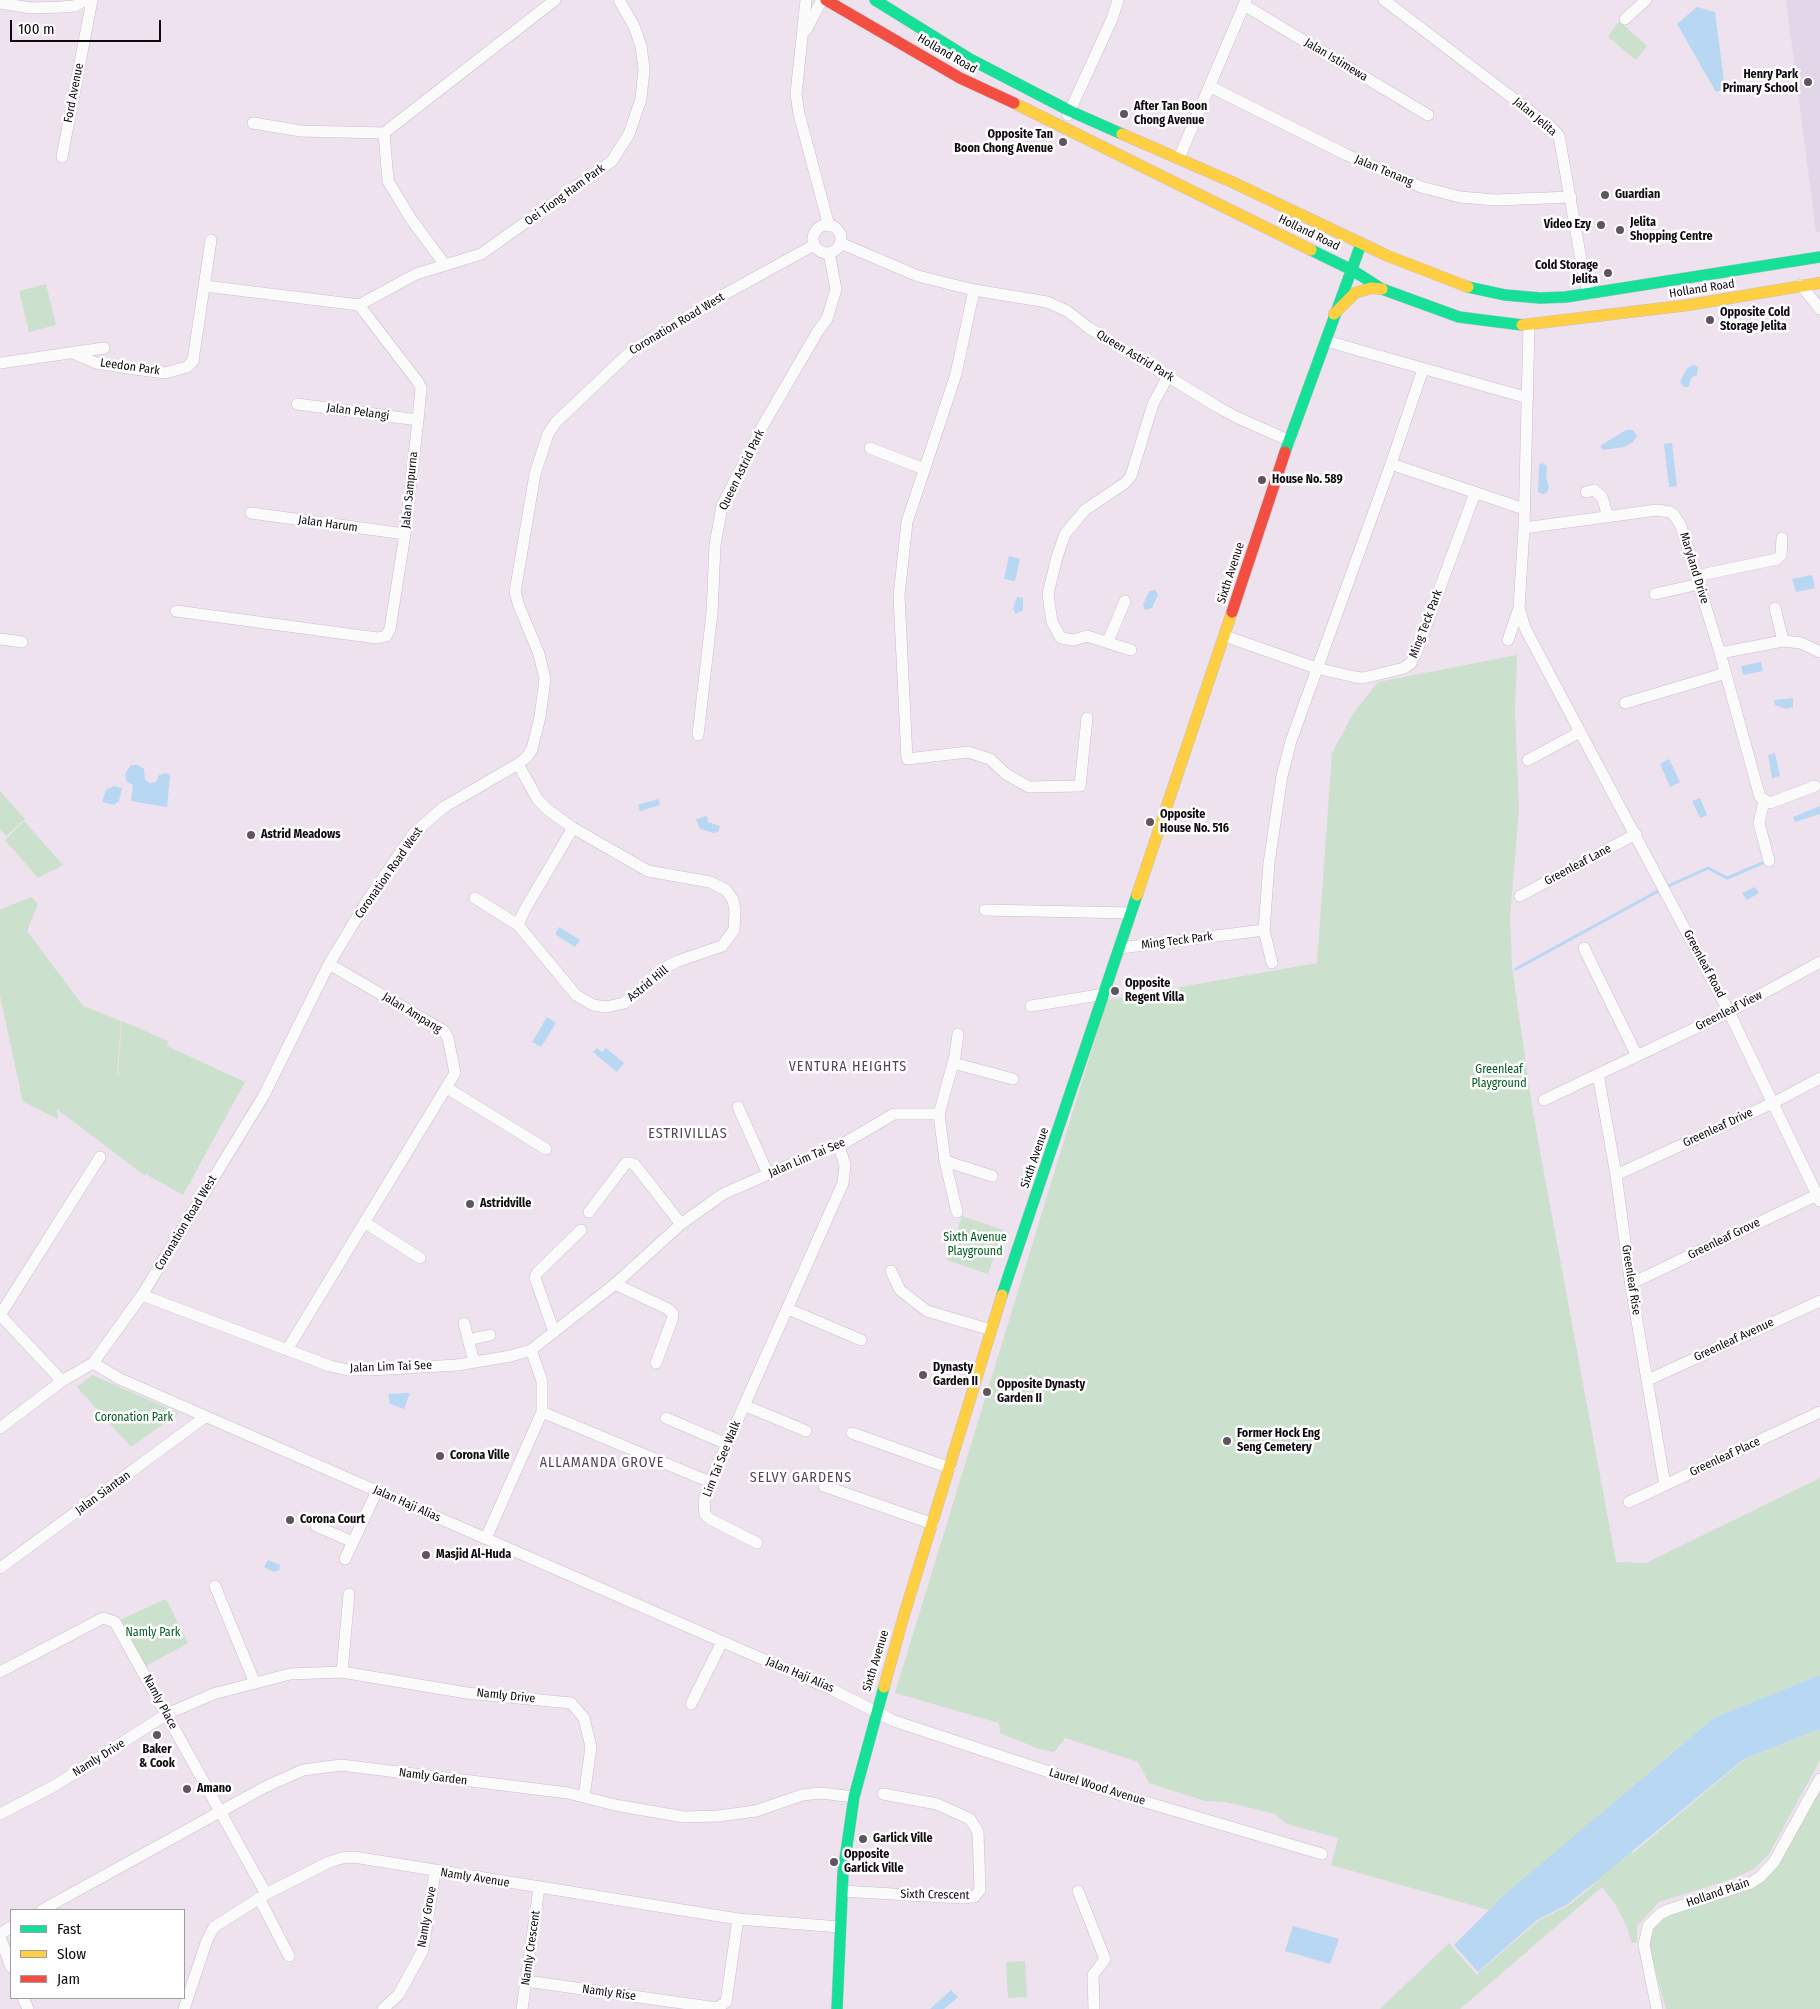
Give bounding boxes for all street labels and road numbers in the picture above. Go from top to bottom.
street label: Holland Road [915,31,979,77]
street label: Jalan Istimewa [1302,36,1370,84]
street label: Ford Avenue [61,62,87,124]
street label: Jalan Jelita [1510,95,1560,139]
street label: Jalan Tenang [1353,152,1415,190]
street label: Oei Tiong Ham Park [522,161,608,229]
street label: Holland Road [1276,212,1342,254]
street label: Holland Road [1668,277,1736,301]
street label: Coronation Road West [627,290,727,358]
street label: Queen Astrid Park [1094,327,1176,385]
street label: Leedon Park [99,356,161,378]
street label: Jalan Pelangi [326,400,390,424]
street label: Queen Astrid Park [716,427,768,513]
street label: Jalan Sampurna [399,451,421,529]
street label: Jalan Harum [297,513,359,535]
street label: Maryland Drive [1676,531,1712,605]
street label: Sixth Avenue [1214,541,1248,605]
street label: Ming Teck Park [1406,588,1446,660]
street label: Coronation Road West [352,824,426,922]
street label: Greenleaf Lane [1542,841,1614,889]
street label: Greenleaf Road [1680,927,1728,1001]
street label: Ming Teck Park [1140,929,1214,953]
street label: Astrid Hill [625,963,671,1005]
street label: Greenleaf View [1693,988,1765,1034]
street label: Jalan Ampang [380,990,444,1036]
street label: Greenleaf Drive [1681,1105,1755,1151]
street label: Sixth Avenue [1018,1126,1052,1190]
street label: Jalan Lim Tai See [766,1135,848,1181]
street label: Coronation Road West [152,1173,220,1273]
street label: Greenleaf Grove [1686,1215,1762,1263]
street label: Greenleaf Rise [1618,1244,1644,1316]
street label: Greenleaf Avenue [1692,1315,1776,1365]
street label: Jalan Lim Tai See [350,1358,432,1376]
street label: Lim Tai See Walk [700,1419,744,1499]
street label: Greenleaf Place [1687,1434,1763,1480]
street label: Jalan Siantan [73,1468,133,1518]
street label: Jalan Haji Alias [371,1483,443,1525]
street label: Sixth Avenue [860,1629,892,1693]
street label: Jalan Haji Alias [764,1654,836,1696]
street label: Namly Place [140,1672,180,1732]
street label: Namly Drive [476,1686,536,1706]
street label: Namly Drive [70,1736,128,1780]
street label: Namly Garden [398,1766,468,1788]
street label: Laurel Wood Avenue [1047,1766,1147,1808]
street label: Namly Avenue [439,1865,511,1891]
street label: Holland Plain [1685,1875,1751,1911]
street label: Namly Grove [415,1885,439,1949]
street label: Sixth Crescent [900,1887,970,1903]
street label: Namly Crescent [519,1910,543,1986]
street label: Namly Rise [581,1982,637,2004]

